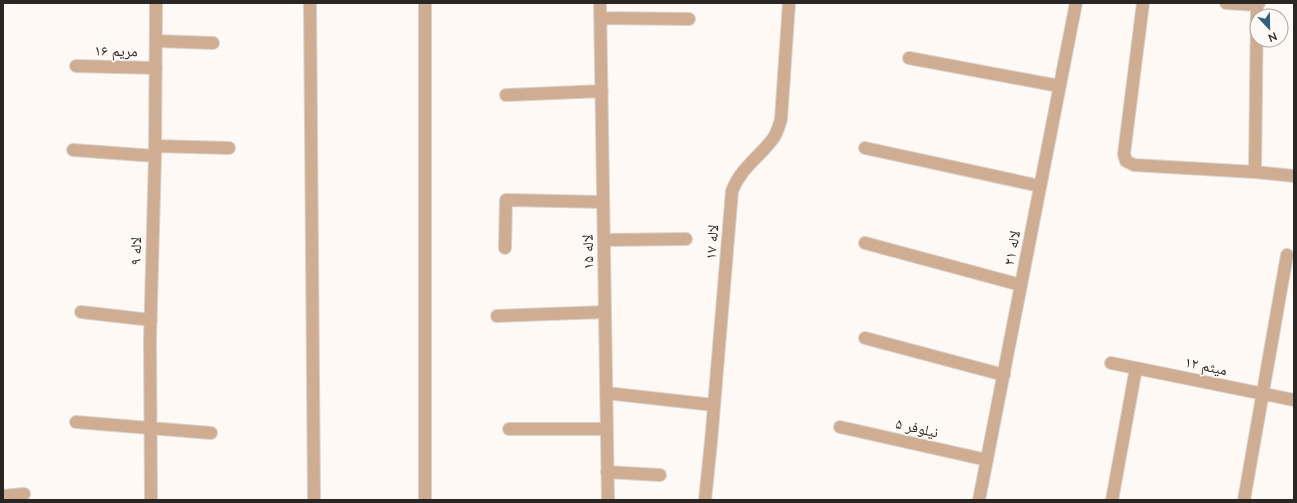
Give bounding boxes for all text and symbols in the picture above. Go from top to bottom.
north arrow [1249,8,1289,48]
text: N [1266,29,1279,45]
street label: مریم ۱۶ [94,41,138,61]
street label: لاله ۱۷ [701,224,722,260]
street label: لاله ۲۱ [999,229,1024,267]
street label: لاله ۱۵ [578,234,597,270]
street label: لاله ۹ [126,237,145,265]
street label: میثم ۱۲ [1183,352,1229,380]
street label: نیلوفر ۵ [894,413,940,442]

